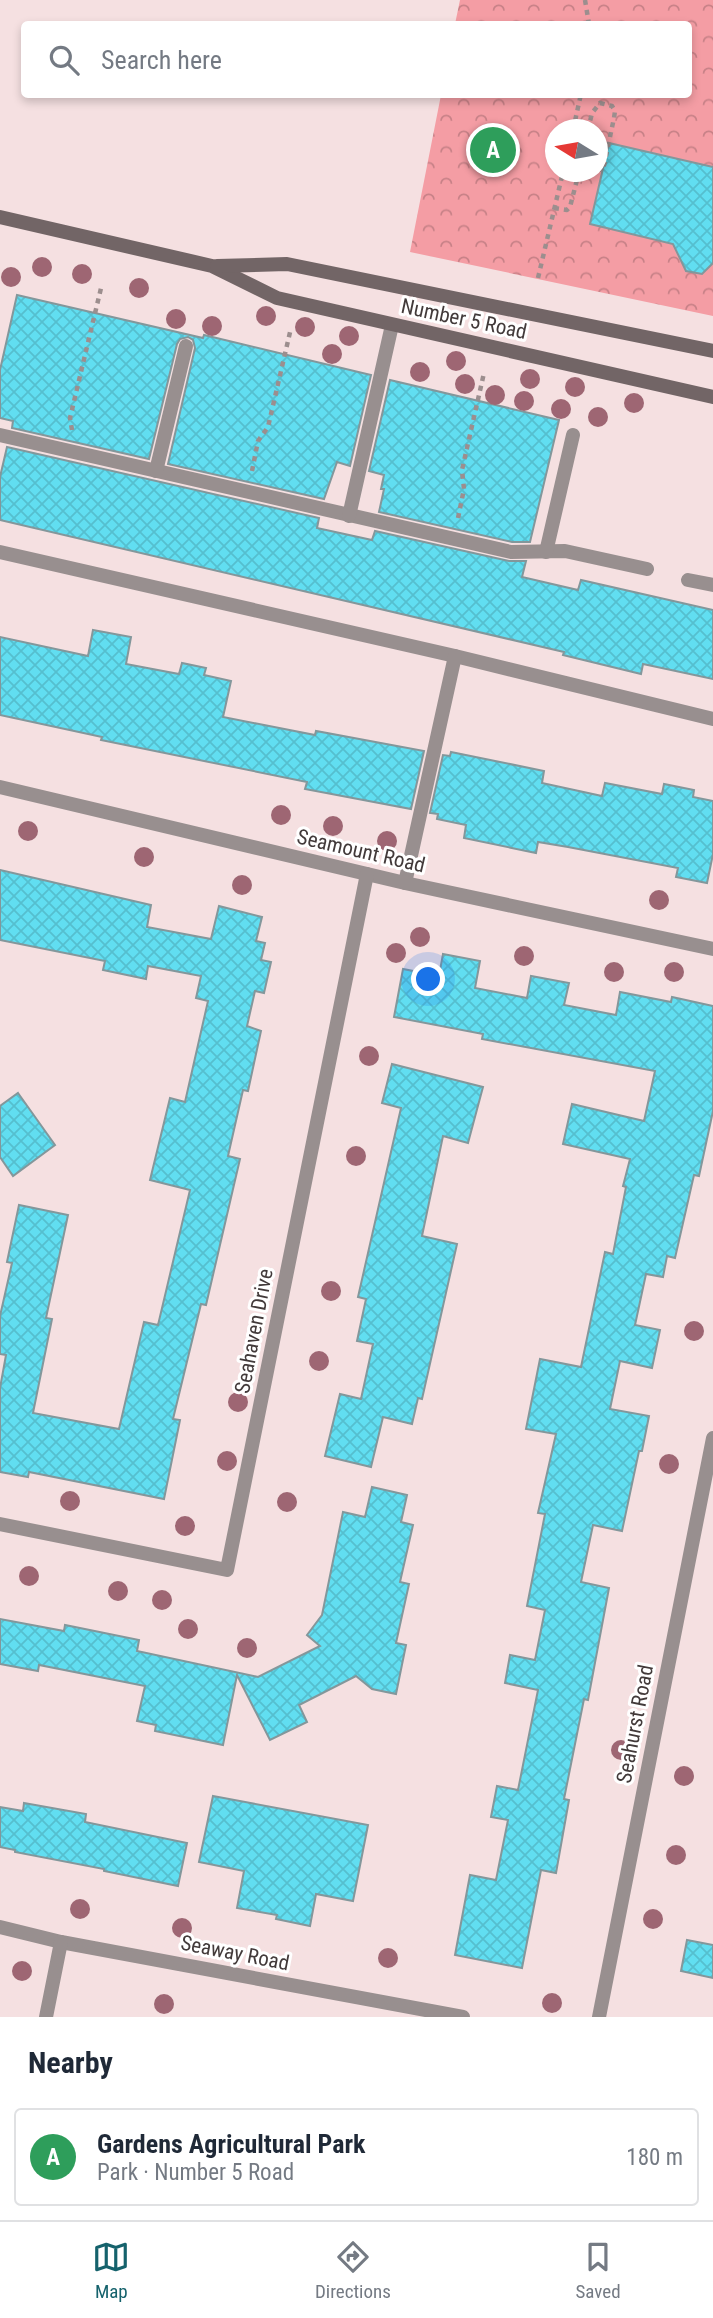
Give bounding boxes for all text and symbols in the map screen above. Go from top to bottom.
search box [21,21,692,98]
icon: search [45,41,83,79]
text: Search here [101,45,222,75]
north arrow [545,119,608,182]
pin: A [470,124,516,176]
street label: Number 5 Road [399,294,529,344]
street label: Seamount Road [295,825,427,877]
your location [411,962,445,996]
street label: Seahaven Drive [230,1267,278,1395]
street label: Seahurst Road [612,1663,658,1785]
street label: Seaway Road [179,1931,291,1975]
text: Nearby [28,2045,113,2080]
text: Gardens Agricultural Park [97,2129,366,2159]
text: A [46,2144,60,2171]
text: 180 m [626,2144,683,2171]
text: Park · Number 5 Road [97,2159,294,2186]
tab: Map [92,2238,130,2303]
tab: Directions [315,2238,391,2303]
tab: Saved [575,2238,621,2303]

